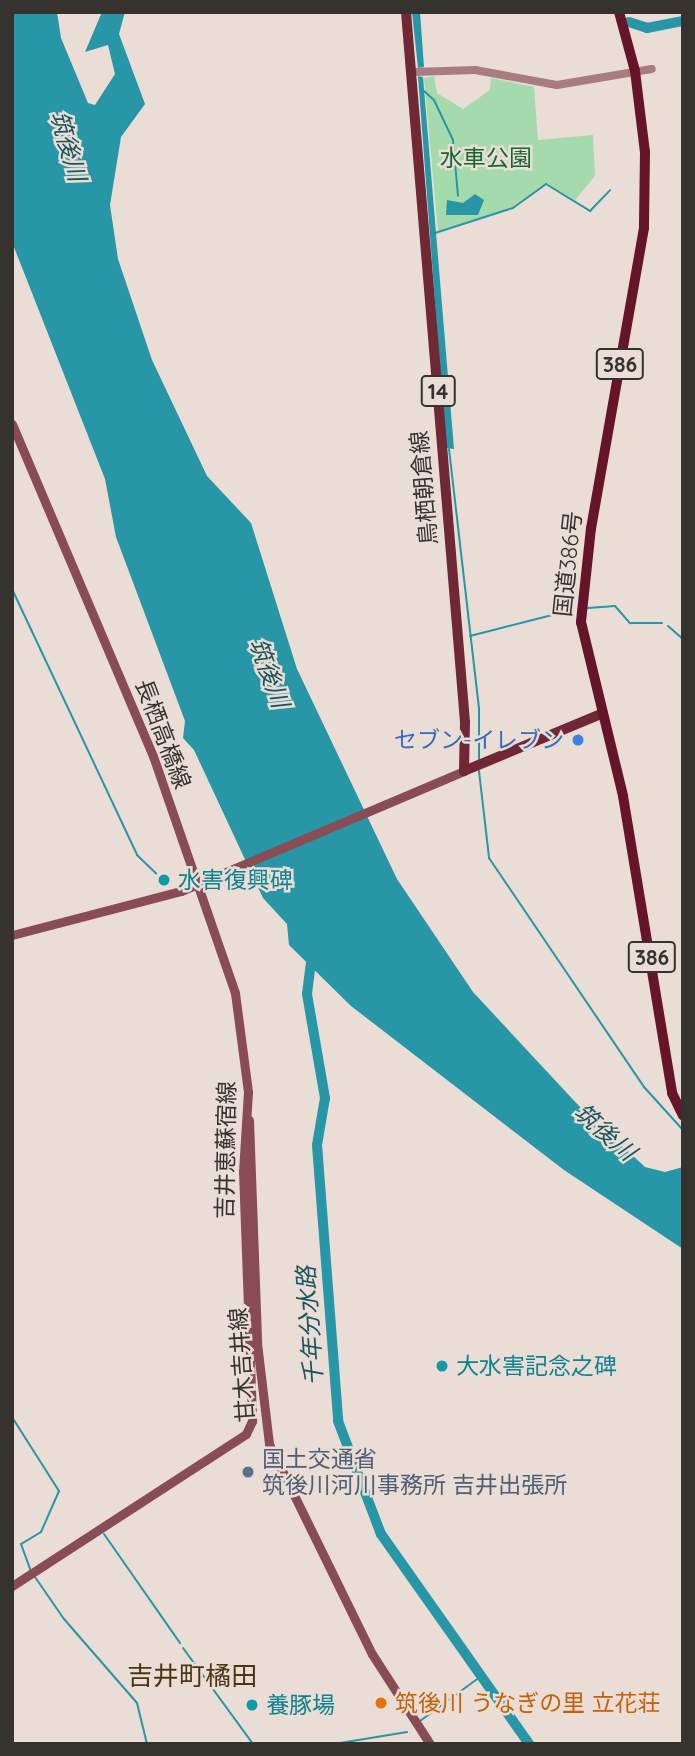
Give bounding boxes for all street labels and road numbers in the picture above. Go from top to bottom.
road number: 386 [596,346,644,382]
road number: 14 [420,374,456,408]
street label: 鳥栖朝倉線 [405,430,443,546]
street label: 国道386号 [549,510,587,618]
street label: 長栖高橋線 [130,675,196,793]
road number: 386 [628,940,676,974]
street label: 吉井恵蘇宿線 [211,1081,241,1219]
street label: 甘木吉井線 [224,1307,260,1423]

